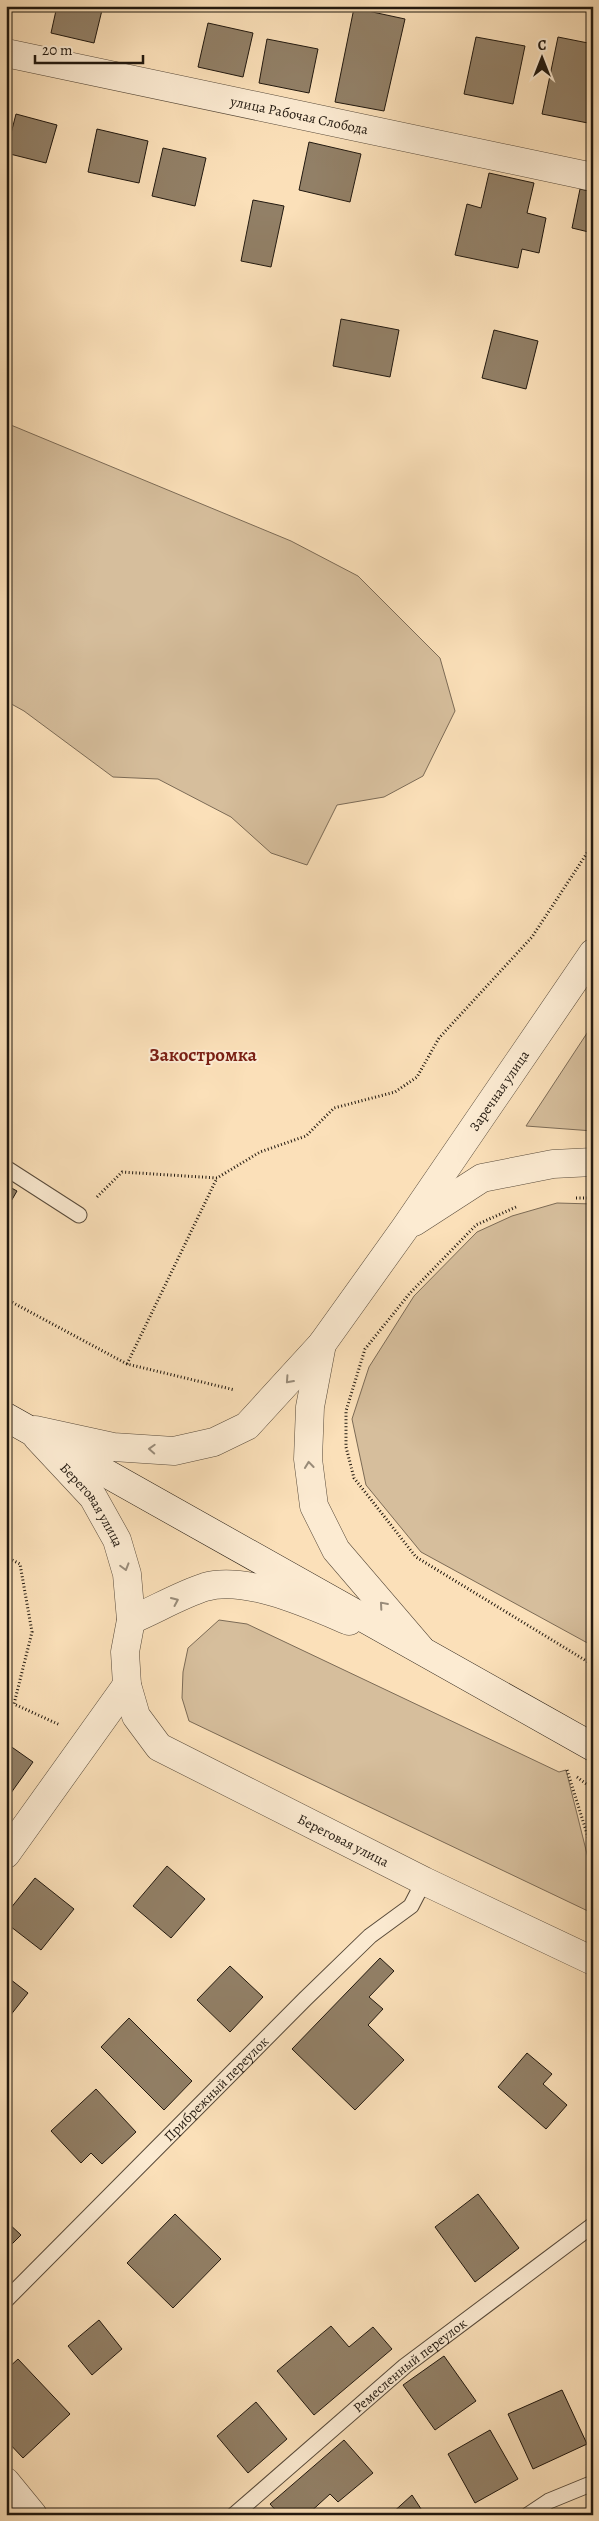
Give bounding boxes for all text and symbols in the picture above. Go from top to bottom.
scale bar [35,32,142,64]
north arrow [516,32,566,82]
text: С [538,36,547,55]
text: 20 m [42,40,73,60]
street label: улица Рабочая Слобода [228,91,371,139]
district label: Закостромка [149,1042,258,1068]
street label: Заречная улица [465,1046,534,1135]
one-way arrow [286,1374,295,1383]
one-way arrow [147,1444,155,1455]
street label: Береговая улица [56,1459,128,1550]
one-way arrow [304,1460,315,1468]
one-way arrow [119,1563,130,1572]
one-way arrow [170,1596,179,1607]
one-way arrow [379,1601,388,1610]
street label: Береговая улица [294,1810,392,1872]
street label: Прибрежный переулок [160,2032,273,2146]
street label: Ремесленный переулок [349,2314,471,2417]

